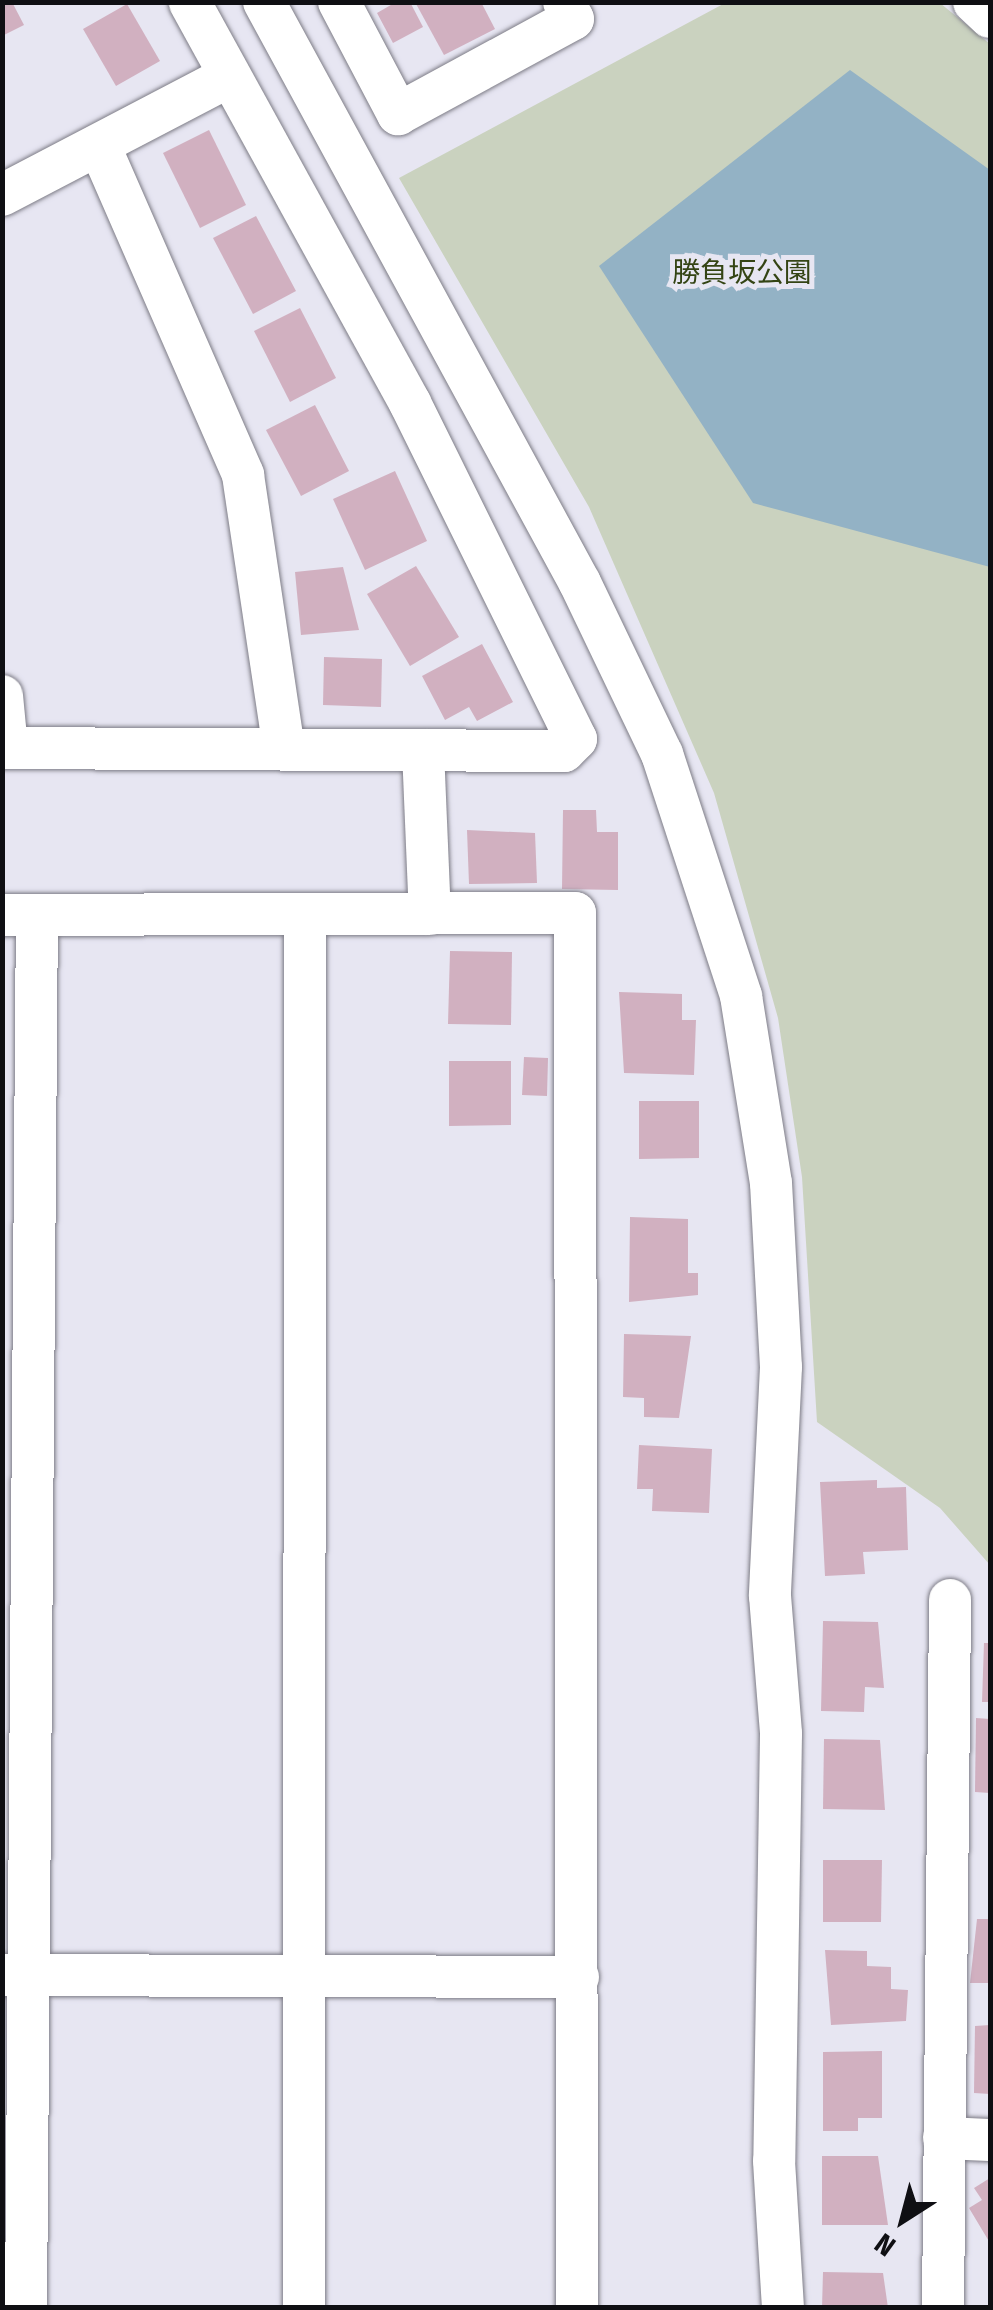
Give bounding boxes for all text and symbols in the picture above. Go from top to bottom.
park label: 勝負坂公園 [672,256,812,290]
north arrow [853,2170,953,2270]
text: N [869,2226,902,2263]

